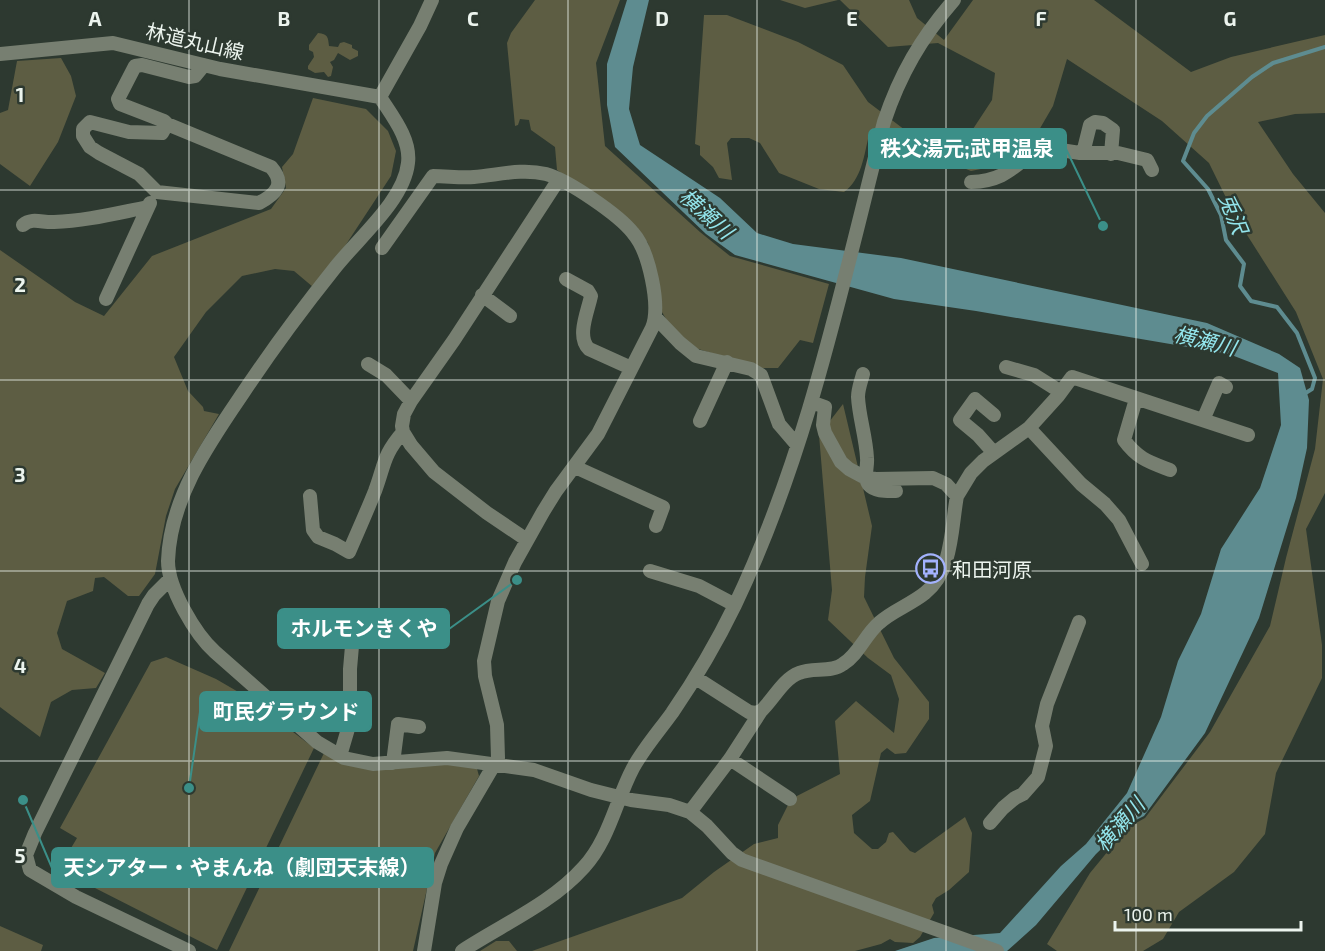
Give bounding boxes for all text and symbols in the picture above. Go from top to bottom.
text: A [88,6,102,30]
text: B [278,6,290,30]
text: C [467,6,479,30]
text: D [655,6,669,30]
text: E [846,6,858,30]
text: F [1035,6,1047,30]
text: G [1224,6,1236,30]
street label: 林道丸山線 [144,18,246,64]
text: 1 [16,82,24,106]
callout: 秩父湯元;武甲温泉 [869,129,1066,168]
text: 秩父湯元;武甲温泉 [880,135,1054,160]
water label: 横瀬川 [675,183,740,245]
water label: 兎沢 [1215,189,1255,240]
text: 2 [14,272,26,296]
water label: 横瀬川 [1171,320,1241,360]
text: 3 [14,462,26,486]
bus stop icon: 和田河原 [915,553,947,585]
place label: 和田河原 [952,557,1032,581]
callout: ホルモンきくや [278,609,449,648]
text: ホルモンきくや [291,615,438,640]
text: 4 [14,653,27,677]
callout: 町民グラウンド [200,692,371,731]
text: 町民グラウンド [213,698,360,723]
water label: 横瀬川 [1089,791,1150,856]
text: 5 [14,843,26,867]
callout: 天シアター・やまんね（劇団天末線） [52,848,433,887]
text: 天シアター・やまんね（劇団天末線） [64,854,421,879]
scale bar [1115,894,1301,932]
text: 100 m [1124,903,1173,925]

